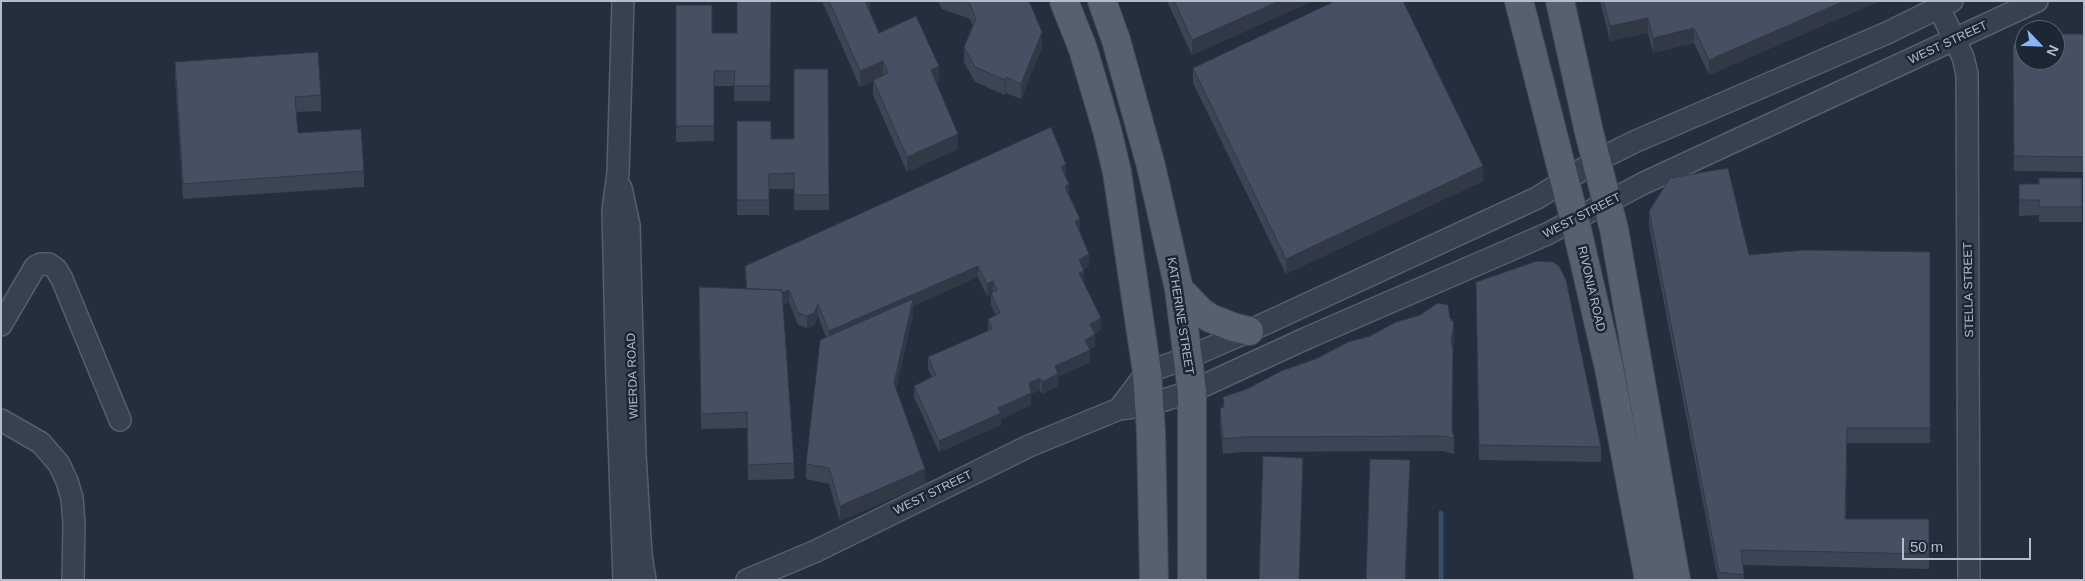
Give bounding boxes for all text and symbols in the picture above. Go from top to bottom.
street label: WEST STREET [1906,18,1990,68]
north arrow [2015,20,2065,70]
text: N [2043,43,2062,59]
street label: WEST STREET [1541,190,1623,242]
street label: STELLA STREET [1961,242,1977,338]
street label: RIVONIA ROAD [1574,245,1608,333]
street label: KATHERINE STREET [1164,256,1196,376]
street label: WIERDA ROAD [624,333,642,419]
street label: WEST STREET [891,468,975,518]
scale bar [1905,528,2034,560]
text: 50 m [1910,538,1943,555]

